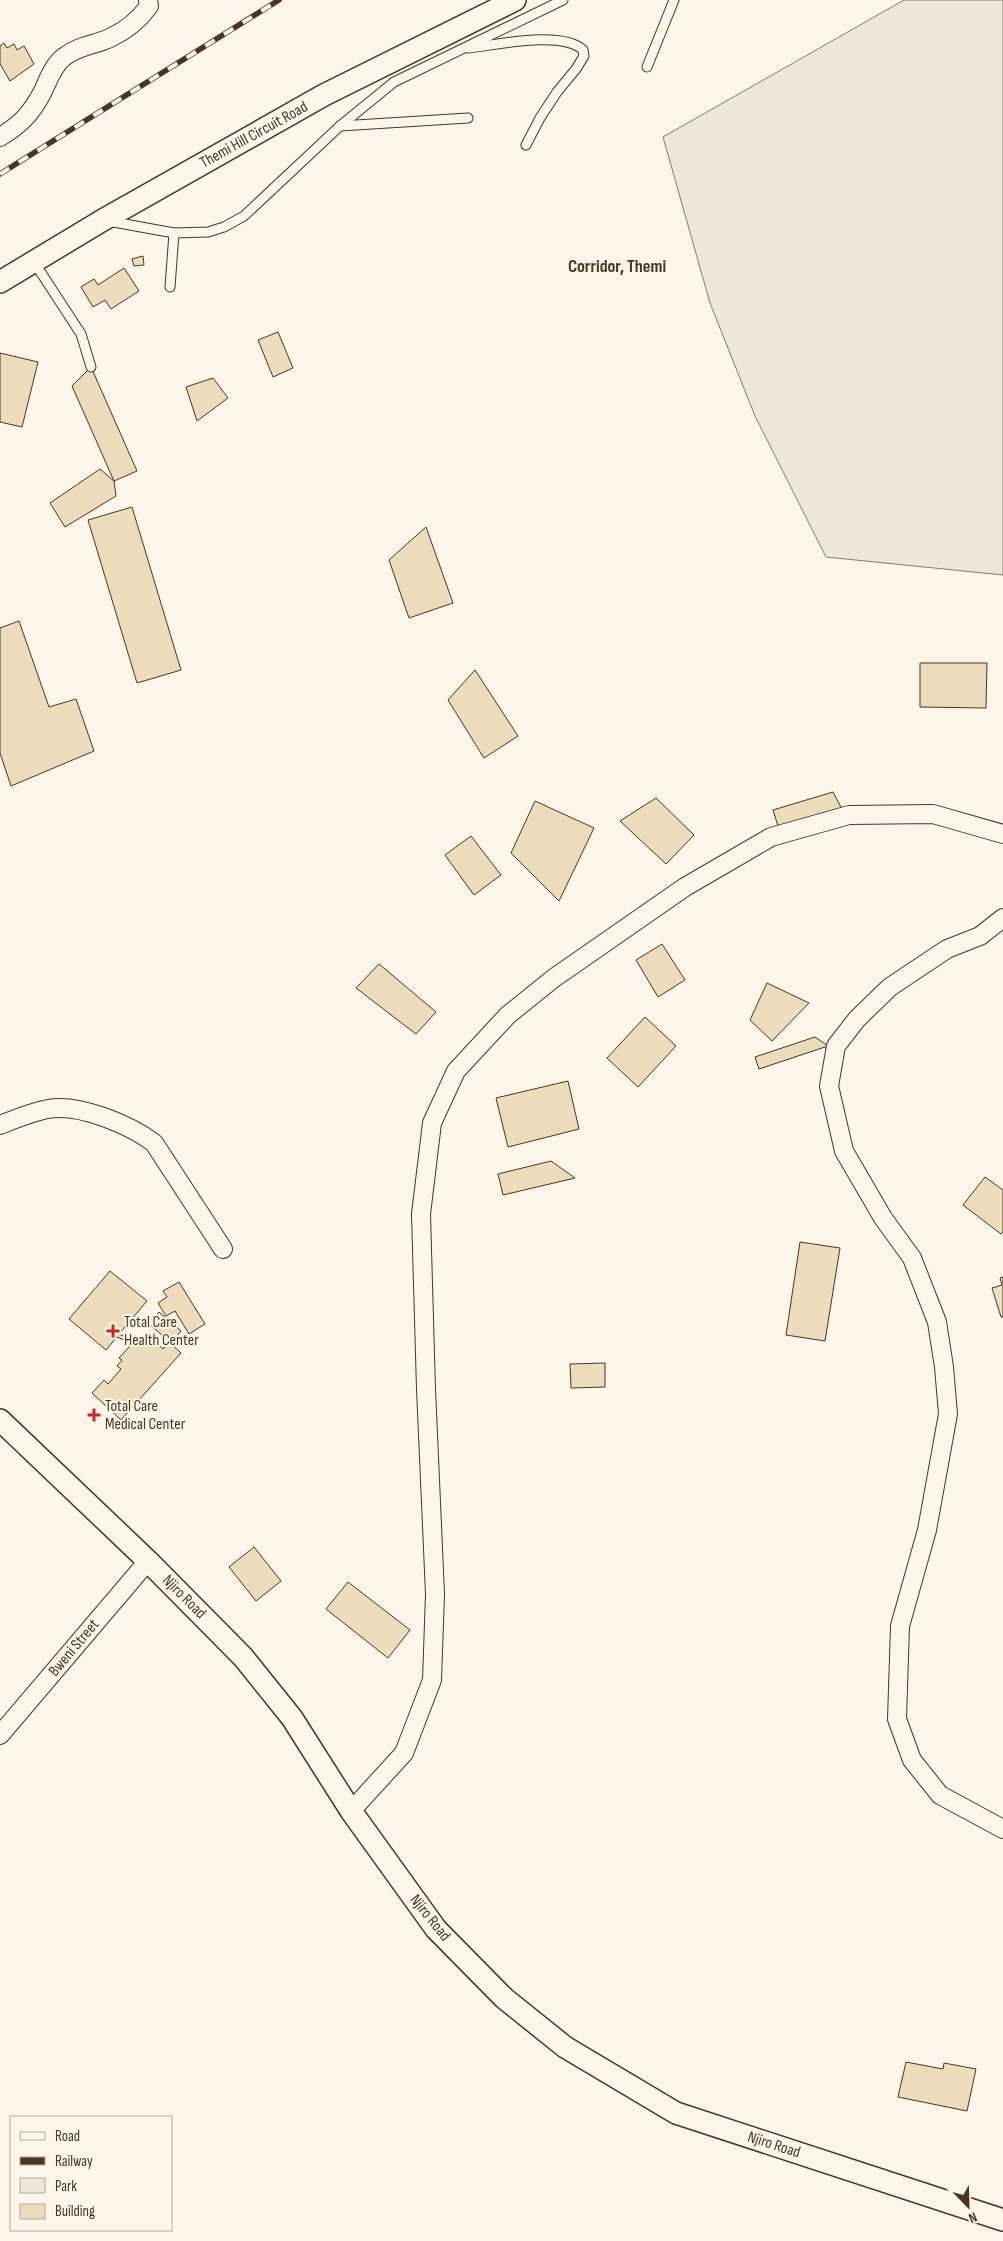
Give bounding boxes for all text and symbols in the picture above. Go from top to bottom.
street label: Themi Hill Circuit Road [197,98,311,172]
district label: Corridor, Themi [568,256,666,277]
place label: Total Care Health Center [124,1313,199,1350]
marker: Total Care Health Center [106,1324,120,1338]
place label: Total Care Medical Center [105,1397,186,1434]
marker: Total Care Medical Center [87,1408,101,1422]
street label: Njiro Road [158,1571,210,1623]
street label: Bweni Street [45,1616,103,1680]
street label: Njiro Road [406,1891,454,1945]
legend [10,2116,172,2231]
text: Road [55,2127,80,2146]
street label: Njiro Road [745,2128,803,2162]
text: Railway [55,2152,93,2171]
text: Park [55,2177,77,2196]
north arrow [943,2181,993,2231]
text: Building [55,2202,95,2221]
text: N [966,2208,980,2227]

